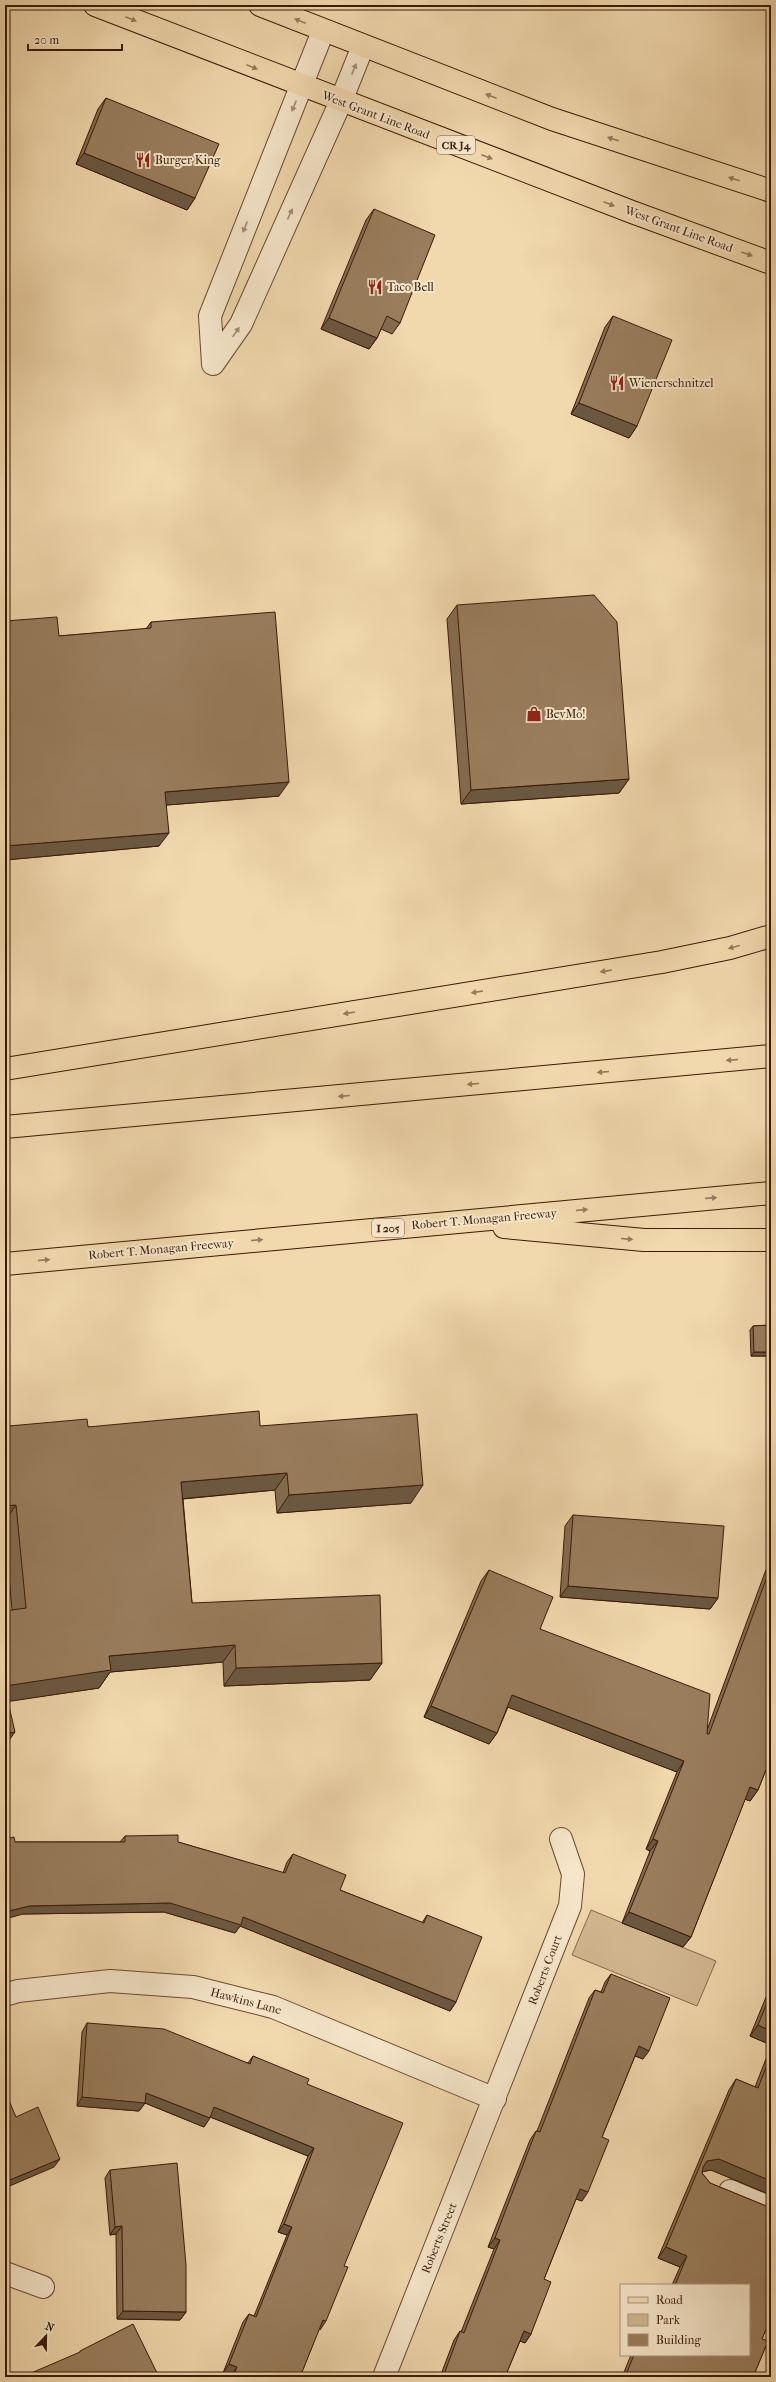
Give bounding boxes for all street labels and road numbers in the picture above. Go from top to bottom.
street label: West Grant Line Road [319,88,432,142]
road number: CR J4 [437,136,475,154]
street label: West Grant Line Road [622,203,735,255]
street label: Robert T. Monagan Freeway [411,1206,558,1232]
road number: I 205 [372,1219,404,1237]
street label: Robert T. Monagan Freeway [88,1236,235,1262]
street label: Roberts Court [525,1932,565,2007]
street label: Hawkins Lane [209,1985,283,2017]
street label: Roberts Street [418,2200,460,2275]

